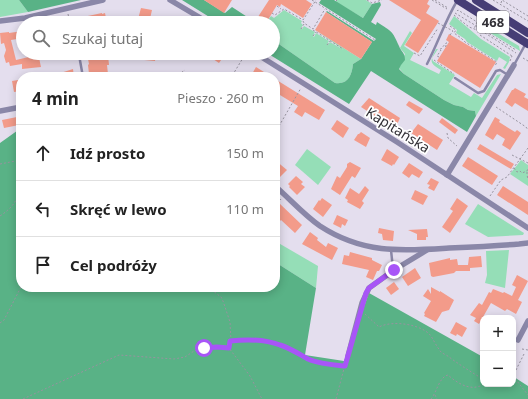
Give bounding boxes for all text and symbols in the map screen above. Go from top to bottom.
road number: 468 [477,11,509,33]
search box [16,16,280,60]
icon: search [30,27,52,49]
text: Szukaj tutaj [62,28,143,48]
text: 4 min [32,87,79,110]
text: Pieszo · 260 m [177,89,264,107]
street label: Kapitańska [363,102,434,157]
icon: ahead [32,142,54,164]
text: Idź prosto [70,143,145,163]
text: 150 m [226,144,264,162]
icon: left [32,198,54,220]
text: Skręć w lewo [70,199,167,219]
text: 110 m [226,200,264,218]
icon: arrive [32,254,54,276]
text: Cel podróży [70,255,157,275]
route end [385,261,403,279]
map controls [480,315,516,387]
button: + [480,315,516,351]
route start [195,339,213,357]
button: − [480,351,516,387]

